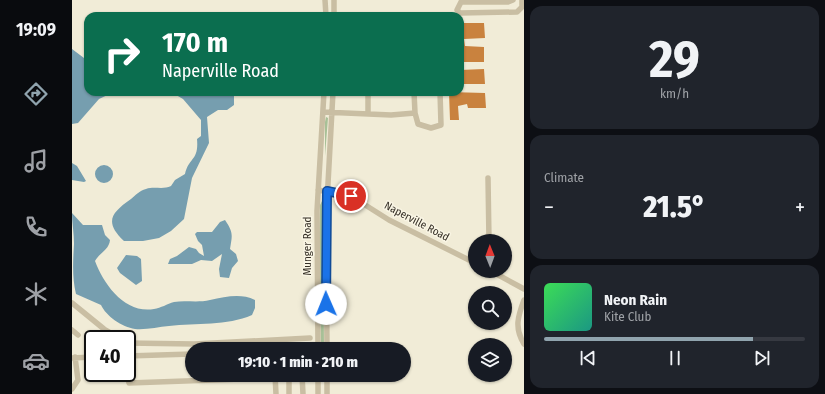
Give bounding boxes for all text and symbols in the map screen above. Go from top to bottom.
text: 19:09 [16,19,56,41]
text: 170 m [162,26,228,59]
icon: right [96,28,148,80]
text: 29 [649,28,700,91]
text: Naperville Road [162,60,279,82]
icon: directions [22,80,50,108]
text: km/h [660,86,689,101]
icon: music [22,147,50,175]
text: Climate [544,170,584,185]
pin [334,179,368,213]
icon: arrive [340,185,362,207]
text: 21.5° [643,189,706,225]
text: − [544,194,554,221]
text: + [795,194,805,221]
street label: Naperville Road [382,199,451,244]
icon: phone [22,213,50,241]
street label: Munger Road [301,216,314,276]
north arrow [468,234,512,278]
map controls [468,234,512,382]
icon: climate [22,280,50,308]
position arrow [305,283,347,325]
button: search [468,286,512,330]
text: Neon Rain [604,291,667,309]
text: Kite Club [604,309,651,324]
speed limit sign: 40 [84,330,136,382]
button: layers [468,338,512,382]
icon: car [22,347,50,375]
icon: previous [577,347,599,369]
icon: pause [664,347,686,369]
icon: next [751,347,773,369]
text: 19:10 · 1 min · 210 m [238,353,358,371]

